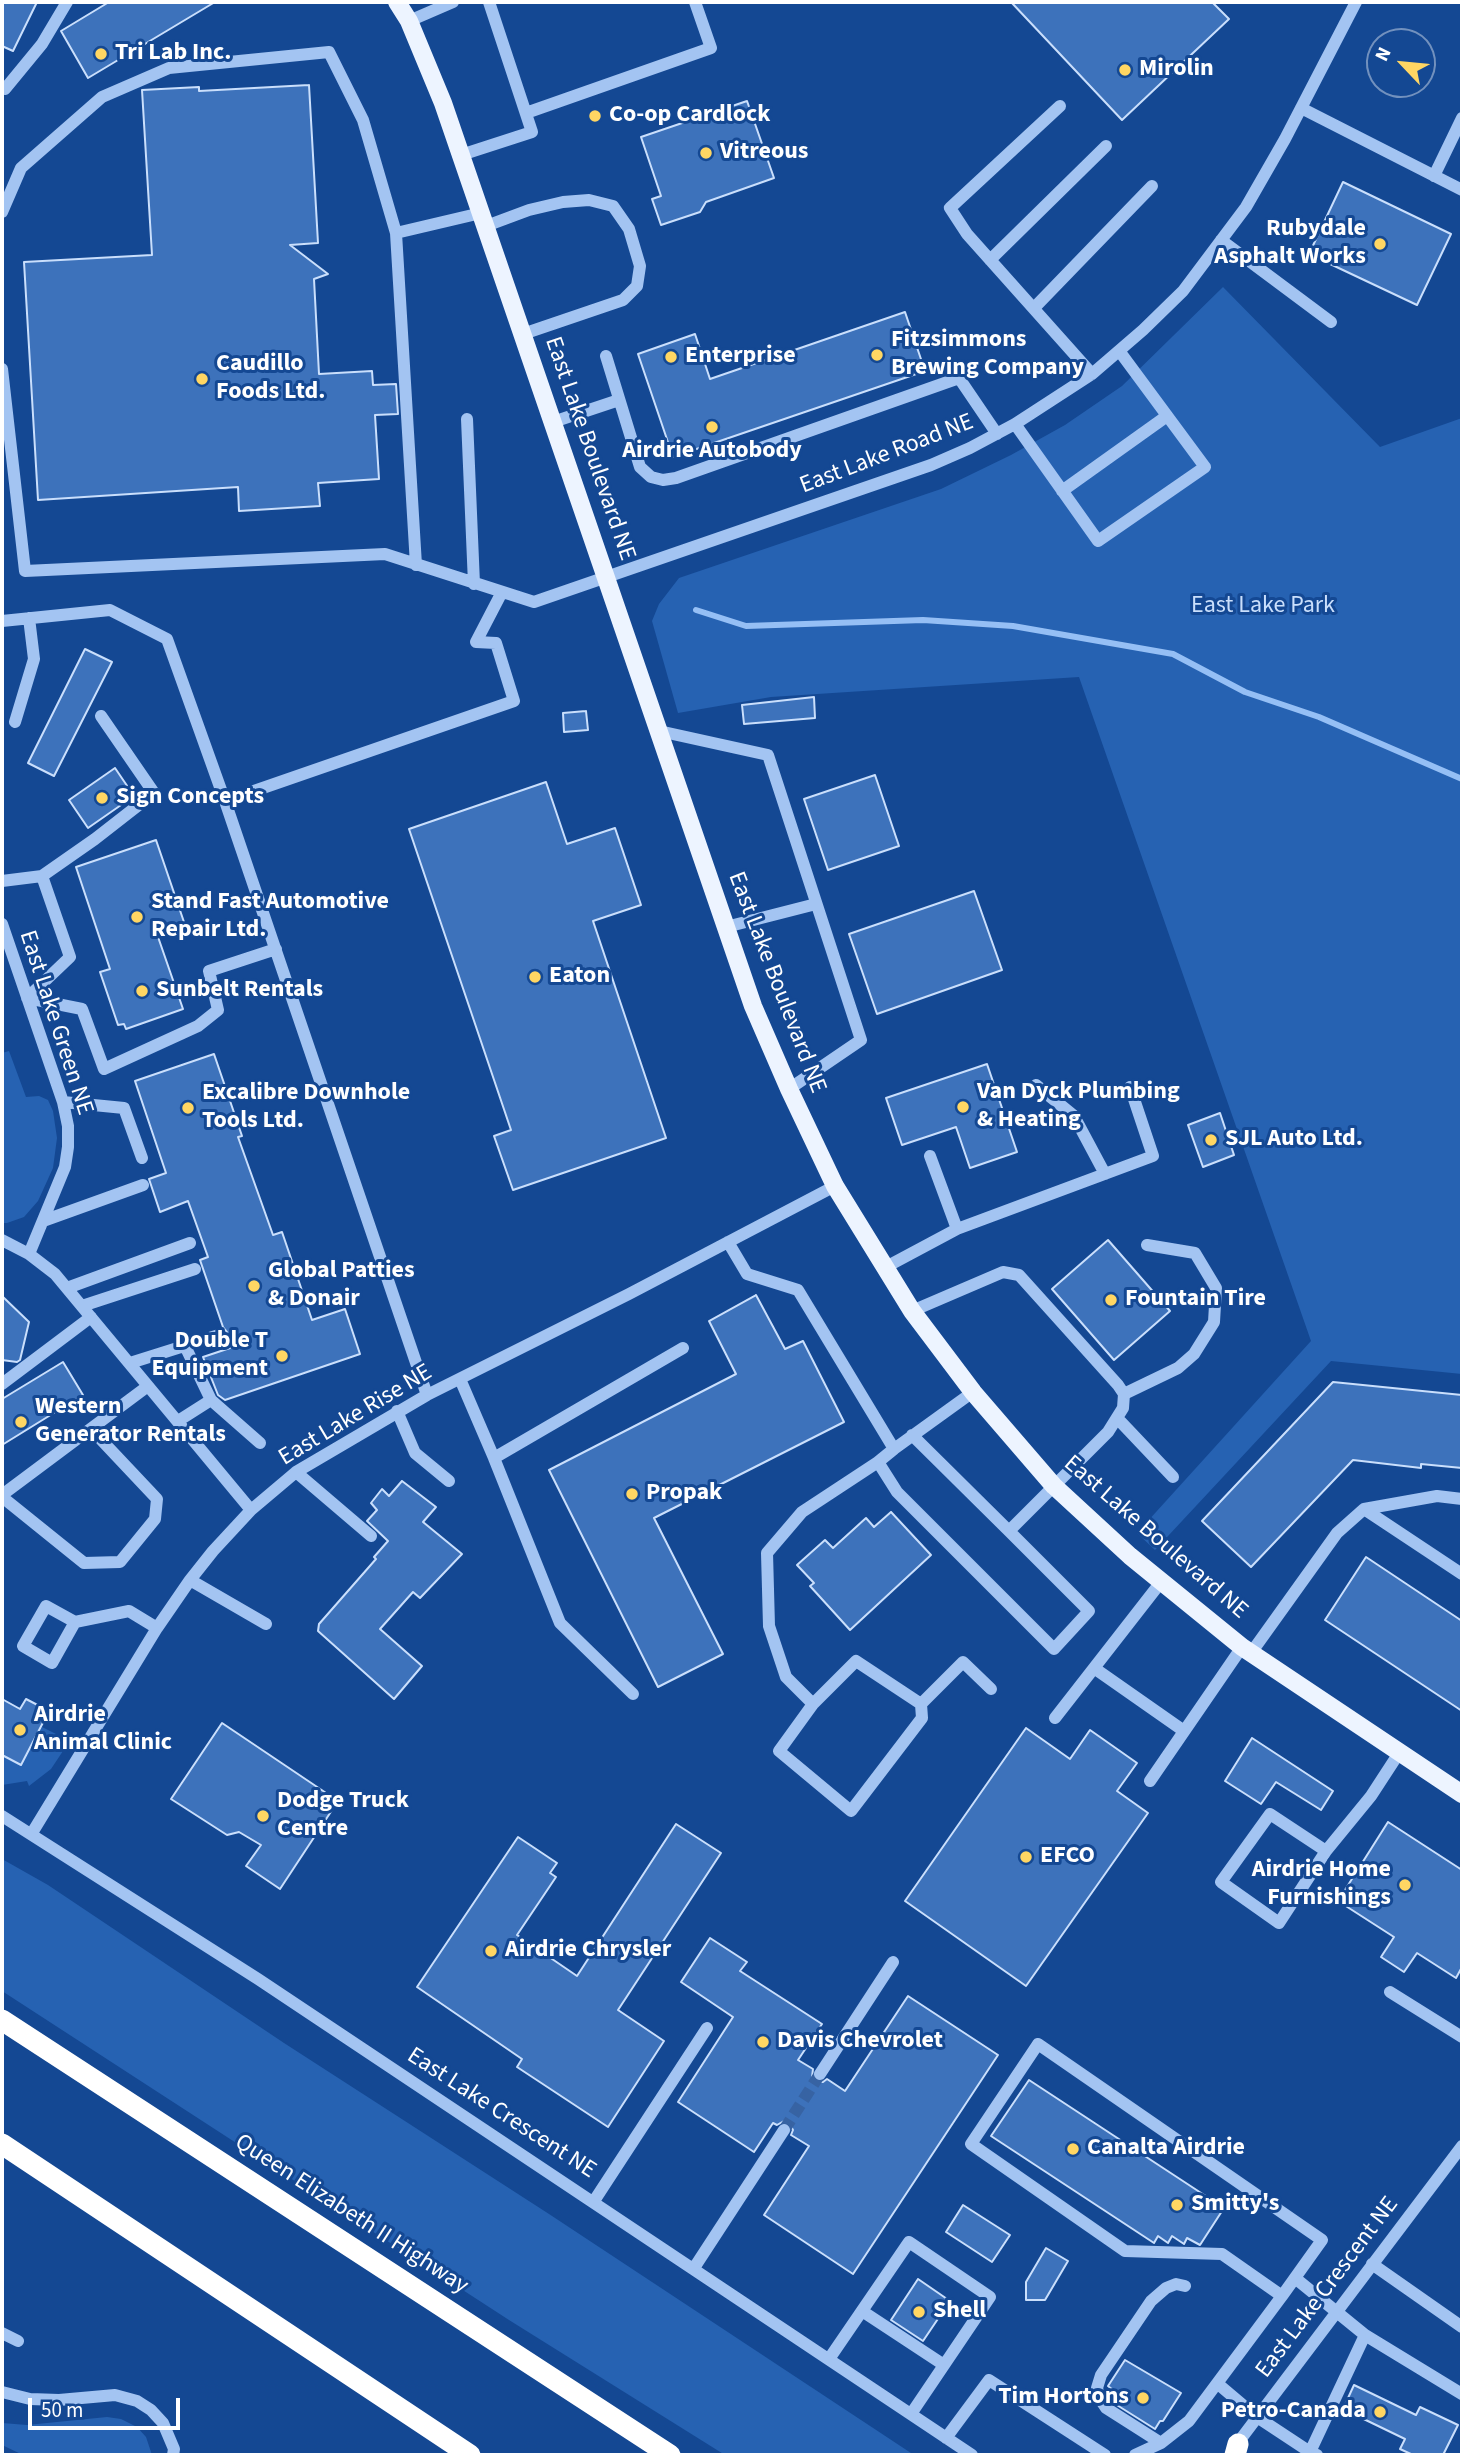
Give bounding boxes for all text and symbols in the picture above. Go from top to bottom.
north arrow [1366,28,1436,98]
place label: Tri Lab Inc. [115,40,231,68]
text: N [1369,43,1398,66]
marker: Tri Lab Inc. [93,46,109,62]
place label: Mirolin [1139,56,1214,84]
marker: Mirolin [1117,62,1133,78]
place label: Co-op Cardlock [609,102,770,130]
marker: Co-op Cardlock [587,108,603,124]
place label: Vitreous [720,139,808,167]
marker: Vitreous [698,145,714,161]
place label: Rubydale Asphalt Works [1214,216,1366,272]
marker: Rubydale Asphalt Works [1372,236,1388,252]
place label: Fitzsimmons Brewing Company [891,327,1084,383]
street label: East Lake Boulevard NE [537,333,641,565]
place label: Enterprise [685,343,796,371]
marker: Fitzsimmons Brewing Company [869,347,885,363]
marker: Enterprise [663,349,679,365]
place label: Caudillo Foods Ltd. [216,351,325,407]
marker: Caudillo Foods Ltd. [194,371,210,387]
street label: East Lake Road NE [796,409,978,501]
marker: Airdrie Autobody [704,419,720,435]
place label: Airdrie Autobody [622,438,802,466]
park label: East Lake Park [1191,593,1335,621]
place label: Sign Concepts [116,784,264,812]
marker: Sign Concepts [94,790,110,806]
street label: East Lake Boulevard NE [721,868,831,1098]
place label: Stand Fast Automotive Repair Ltd. [151,889,389,945]
marker: Stand Fast Automotive Repair Ltd. [129,909,145,925]
street label: East Lake Green NE [12,927,98,1119]
place label: Eaton [549,963,610,991]
marker: Eaton [527,969,543,985]
place label: Sunbelt Rentals [156,977,323,1005]
marker: Sunbelt Rentals [134,983,150,999]
place label: Van Dyck Plumbing & Heating [977,1079,1180,1135]
place label: Excalibre Downhole Tools Ltd. [202,1080,410,1136]
marker: Van Dyck Plumbing & Heating [955,1099,971,1115]
marker: Excalibre Downhole Tools Ltd. [180,1100,196,1116]
place label: SJL Auto Ltd. [1225,1126,1363,1154]
marker: SJL Auto Ltd. [1203,1132,1219,1148]
place label: Global Patties & Donair [268,1258,415,1314]
marker: Global Patties & Donair [246,1278,262,1294]
place label: Fountain Tire [1125,1286,1266,1314]
marker: Fountain Tire [1103,1292,1119,1308]
place label: Double T Equipment [151,1328,268,1384]
marker: Double T Equipment [274,1348,290,1364]
street label: East Lake Rise NE [274,1359,438,1473]
place label: Western Generator Rentals [35,1394,226,1450]
marker: Western Generator Rentals [13,1414,29,1430]
street label: East Lake Boulevard NE [1057,1450,1253,1626]
place label: Propak [646,1480,722,1508]
marker: Propak [624,1486,640,1502]
place label: Airdrie Animal Clinic [34,1702,172,1758]
marker: Airdrie Animal Clinic [12,1722,28,1738]
place label: Dodge Truck Centre [277,1788,409,1844]
marker: Dodge Truck Centre [255,1808,271,1824]
place label: EFCO [1040,1843,1095,1871]
marker: EFCO [1018,1849,1034,1865]
place label: Airdrie Home Furnishings [1252,1857,1391,1913]
marker: Airdrie Home Furnishings [1397,1877,1413,1893]
place label: Airdrie Chrysler [505,1937,671,1965]
marker: Airdrie Chrysler [483,1943,499,1959]
place label: Davis Chevrolet [777,2028,943,2056]
marker: Davis Chevrolet [755,2034,771,2050]
street label: East Lake Crescent NE [401,2042,601,2186]
street label: Queen Elizabeth II Highway [229,2129,473,2301]
place label: Canalta Airdrie [1087,2135,1245,2163]
marker: Canalta Airdrie [1065,2141,1081,2157]
place label: Smitty's [1191,2191,1279,2219]
street label: East Lake Crescent NE [1250,2192,1406,2384]
marker: Smitty's [1169,2197,1185,2213]
place label: Shell [933,2298,986,2326]
marker: Shell [911,2304,927,2320]
scale bar [32,2384,184,2428]
place label: Tim Hortons [998,2384,1129,2412]
marker: Tim Hortons [1135,2390,1151,2406]
text: 50 m [41,2395,83,2425]
place label: Petro-Canada [1221,2398,1366,2426]
marker: Petro-Canada [1372,2404,1388,2420]

